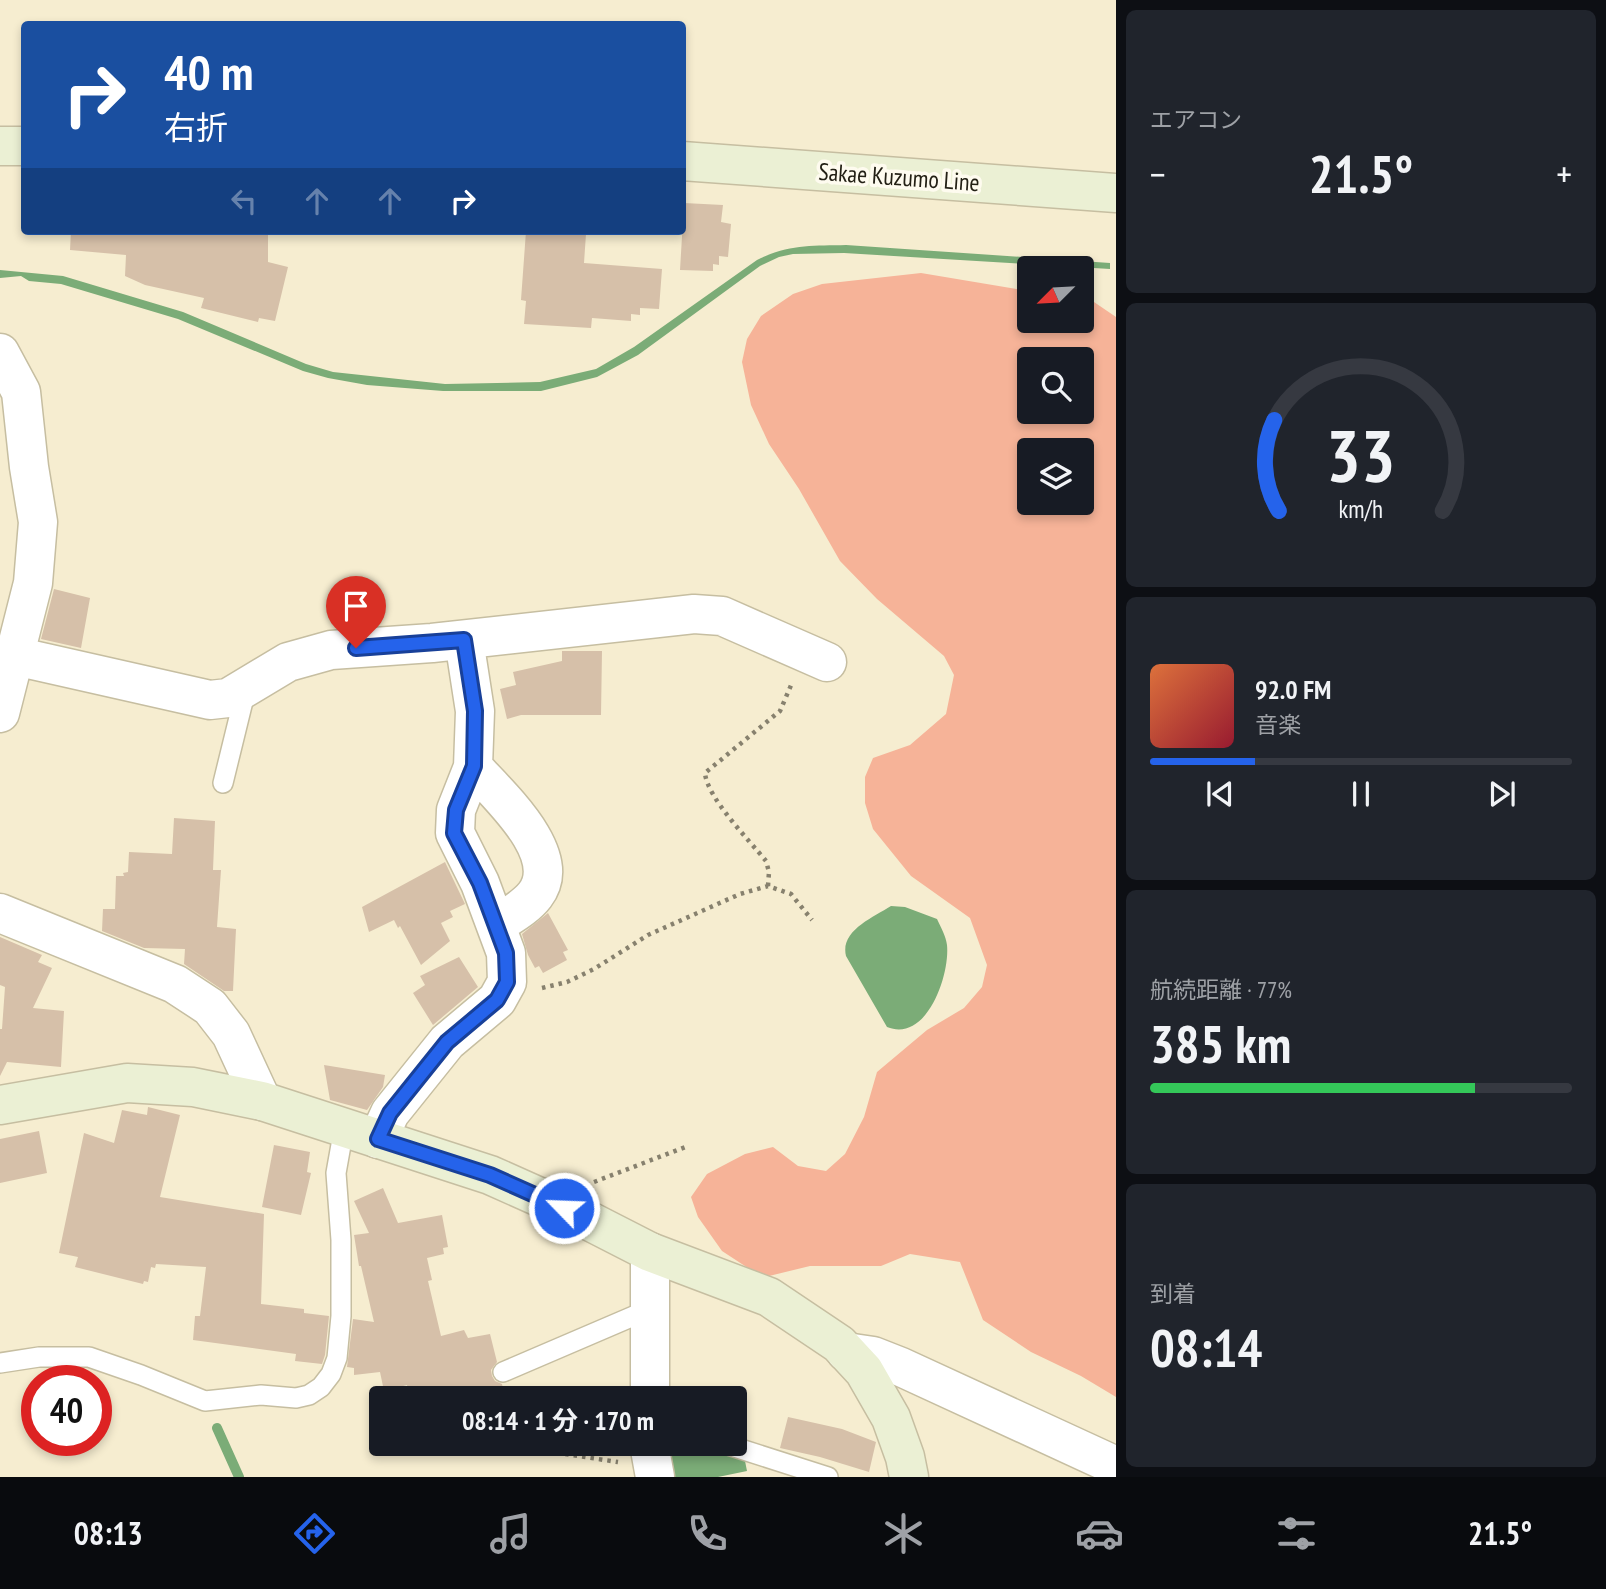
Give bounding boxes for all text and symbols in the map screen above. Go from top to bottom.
text: 40 m [164,40,253,104]
icon: right [49,49,140,140]
text: エアコン [1150,105,1242,134]
text: 右折 [164,106,228,148]
text: 21.5° [1309,140,1413,207]
text: − [1150,149,1166,198]
text: + [1556,149,1572,198]
street label: Sakae Kuzumo Line [817,156,981,198]
icon: left [225,182,263,220]
icon: ahead [298,182,336,220]
icon: ahead [371,182,409,220]
icon: right [444,182,482,220]
north arrow [1017,256,1094,332]
map controls [1017,256,1094,515]
button: search [1017,347,1094,424]
text: 33 [1326,408,1396,502]
button: layers [1017,438,1094,515]
text: km/h [1339,493,1383,525]
pin [326,576,386,648]
icon: arrive [337,587,375,625]
text: 92.0 FM [1255,673,1331,706]
text: 音楽 [1255,710,1301,739]
icon: previous [1201,775,1239,813]
icon: pause [1342,775,1380,813]
icon: next [1483,775,1521,813]
text: 航続距離 · 77% [1150,975,1292,1004]
text: 385 km [1150,1010,1291,1077]
position arrow [527,1171,601,1245]
text: 到着 [1150,1279,1196,1308]
text: 08:14 [1150,1314,1262,1381]
speed limit sign: 40 [21,1365,112,1456]
text: 08:14 · 1 分 · 170 m [462,1404,654,1437]
icon: directions [290,1509,339,1558]
icon: music [486,1509,535,1558]
icon: phone [683,1509,732,1558]
icon: climate [879,1509,928,1558]
icon: car [1075,1509,1124,1558]
icon: filters [1272,1509,1321,1558]
text: 08:13 [74,1512,143,1554]
text: 21.5° [1468,1512,1532,1554]

